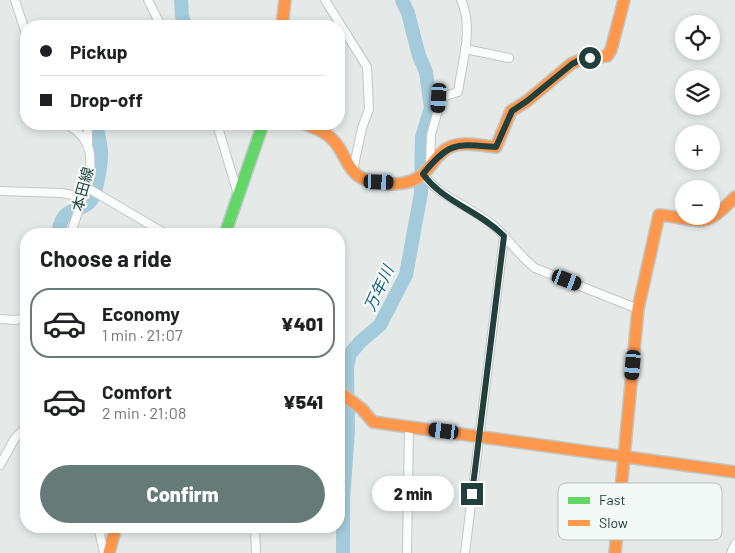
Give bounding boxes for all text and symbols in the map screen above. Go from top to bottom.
map controls [675,15,720,225]
button: locate [675,15,720,60]
text: Pickup [70,40,128,63]
route start [579,47,601,69]
button: layers [675,70,720,115]
car [430,83,447,113]
text: Drop-off [70,88,143,111]
button: + [675,125,720,170]
street label: 本田線 [67,165,97,213]
car [363,174,394,190]
button: − [675,180,720,225]
text: Choose a ride [40,245,172,271]
water label: 万年川 [359,260,398,314]
car [550,268,583,292]
icon: car [42,301,87,346]
text: Economy [102,302,180,325]
text: ¥401 [281,312,323,335]
text: 1 min · 21:07 [102,325,182,344]
car [624,349,641,381]
icon: car [42,379,87,424]
text: Comfort [102,380,172,403]
text: ¥541 [283,390,323,413]
text: 2 min · 21:08 [102,403,186,422]
car [428,422,459,440]
button: Confirm [40,465,325,523]
callout: 2 min [372,476,454,512]
route end [461,483,483,505]
legend [558,483,722,540]
text: 2 min [394,484,432,503]
text: Fast [599,491,625,508]
text: Slow [599,514,628,531]

